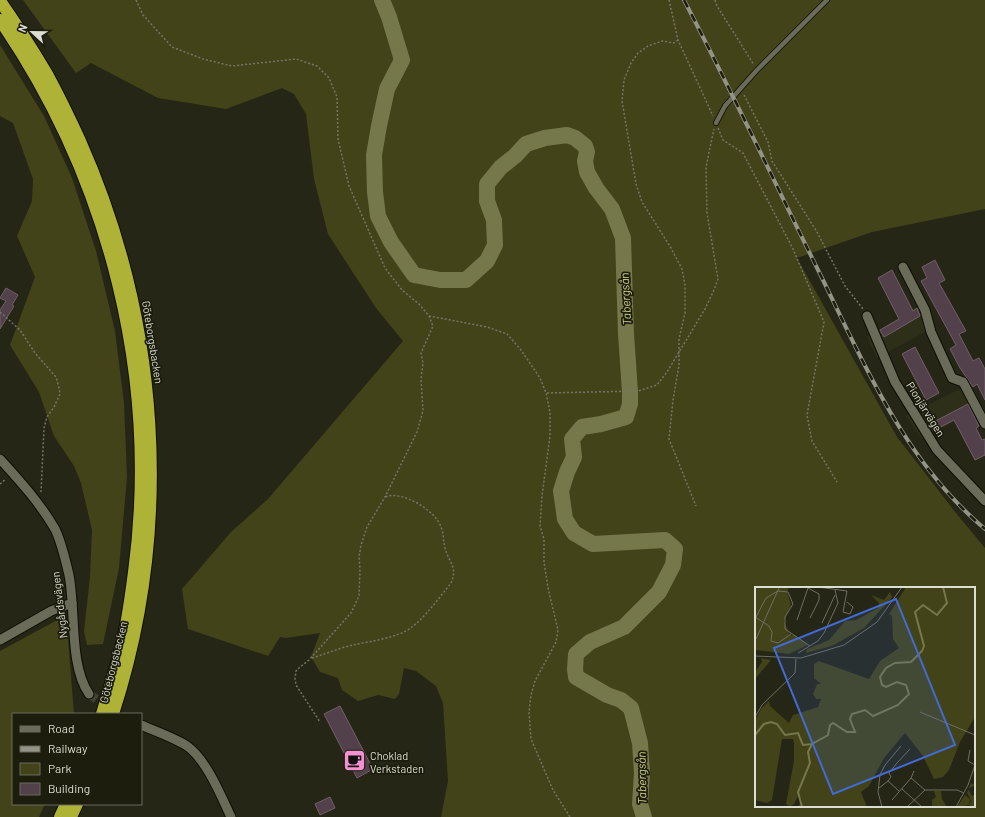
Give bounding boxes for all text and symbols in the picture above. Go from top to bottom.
north arrow [12,12,52,52]
text: N [15,22,30,34]
water label: Tabergsån [617,272,633,326]
street label: Göteborgsbacken [140,300,166,384]
street label: Pionjärvägen [904,379,948,439]
street label: Nygårdsvägen [48,571,70,639]
inset map [755,587,975,807]
street label: Göteborgsbacken [97,620,129,704]
legend [12,713,142,805]
text: Road [48,721,75,735]
text: Railway [48,741,88,755]
cafe icon: Choklad Verkstaden [341,748,367,774]
place label: Choklad Verkstaden [370,749,424,775]
water label: Tabergsån [634,751,648,805]
text: Park [48,761,72,775]
text: Building [48,781,90,795]

